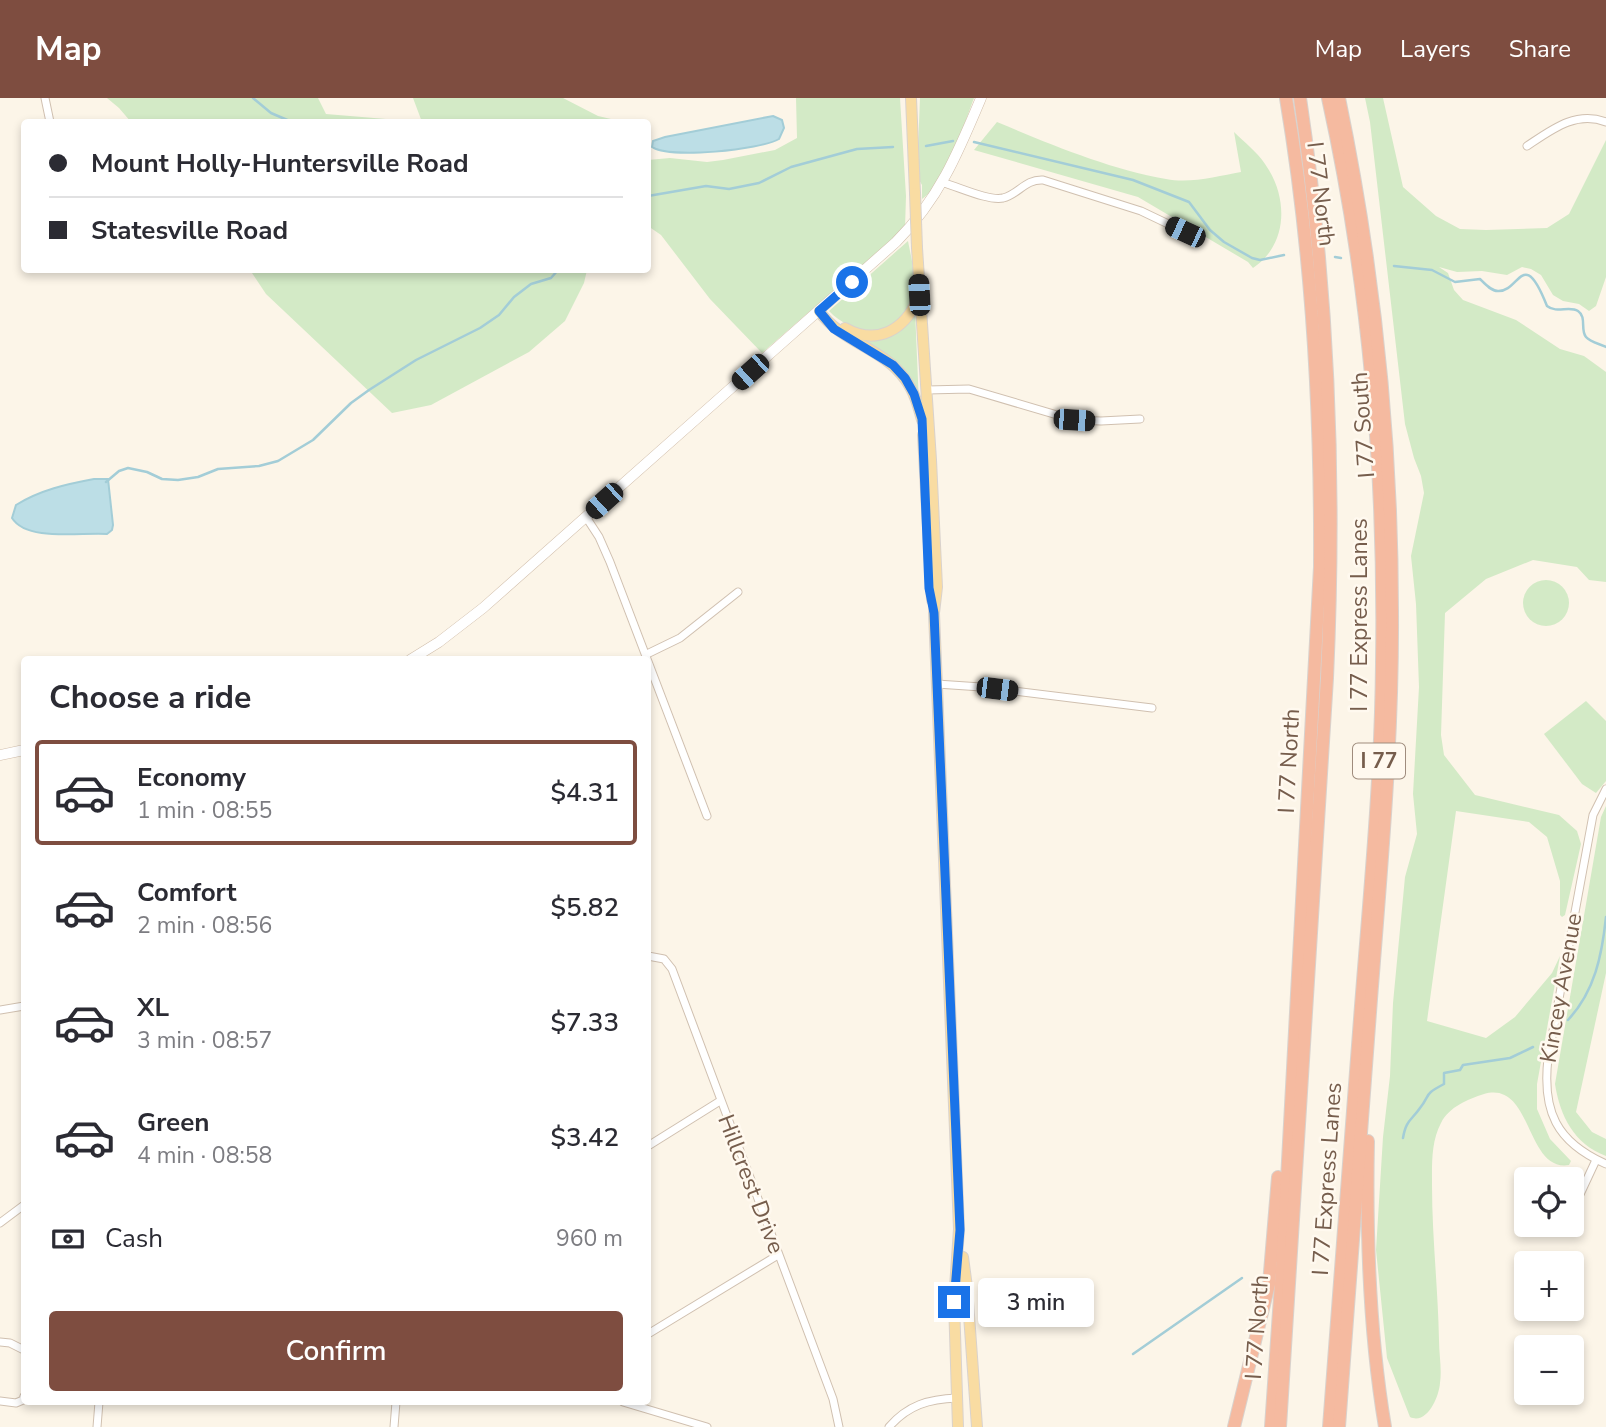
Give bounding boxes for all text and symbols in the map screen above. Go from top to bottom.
text: Map [35,27,102,72]
text: Map [1315,33,1362,65]
text: Layers [1400,33,1471,65]
text: Share [1509,33,1571,65]
street label: I 77 North [1299,140,1343,248]
text: Mount Holly-Huntersville Road [91,146,469,181]
text: Statesville Road [91,213,288,248]
car [1162,214,1209,250]
route start [836,266,868,298]
car [908,273,931,317]
car [728,350,773,394]
street label: I 77 South [1344,371,1382,479]
car [1053,408,1096,432]
car [582,479,627,523]
street label: I 77 Express Lanes [1344,518,1375,712]
text: Choose a ride [49,676,251,719]
car [975,676,1020,702]
street label: I 77 North [1271,708,1307,814]
road number: I 77 [1353,744,1405,778]
text: Economy [137,760,246,795]
icon: car [53,761,116,824]
text: $4.31 [550,775,619,810]
text: 1 min · 08:55 [137,795,272,826]
text: Comfort [137,875,237,910]
icon: car [53,876,116,939]
text: $5.82 [550,890,619,925]
text: 2 min · 08:56 [137,910,272,941]
street label: Kincey Avenue [1533,911,1589,1065]
text: XL [137,990,169,1025]
icon: car [53,991,116,1054]
text: $7.33 [550,1005,619,1040]
text: 3 min · 08:57 [137,1025,272,1056]
street label: I 77 Express Lanes [1305,1081,1349,1277]
text: Green [137,1105,210,1140]
icon: car [53,1106,116,1169]
street label: Hillcrest Drive [710,1110,792,1258]
text: $3.42 [550,1120,619,1155]
text: 4 min · 08:58 [137,1140,272,1171]
map controls [1514,1167,1584,1405]
button: locate [1514,1167,1584,1237]
icon: cash [49,1220,87,1258]
text: Cash [105,1221,163,1256]
text: 960 m [556,1223,623,1254]
button: + [1514,1251,1584,1321]
street label: I 77 North [1238,1274,1276,1380]
callout: 3 min [978,1278,1094,1326]
route end [938,1286,970,1318]
text: 3 min [1007,1287,1065,1318]
button: Confirm [49,1311,623,1391]
button: − [1514,1335,1584,1405]

